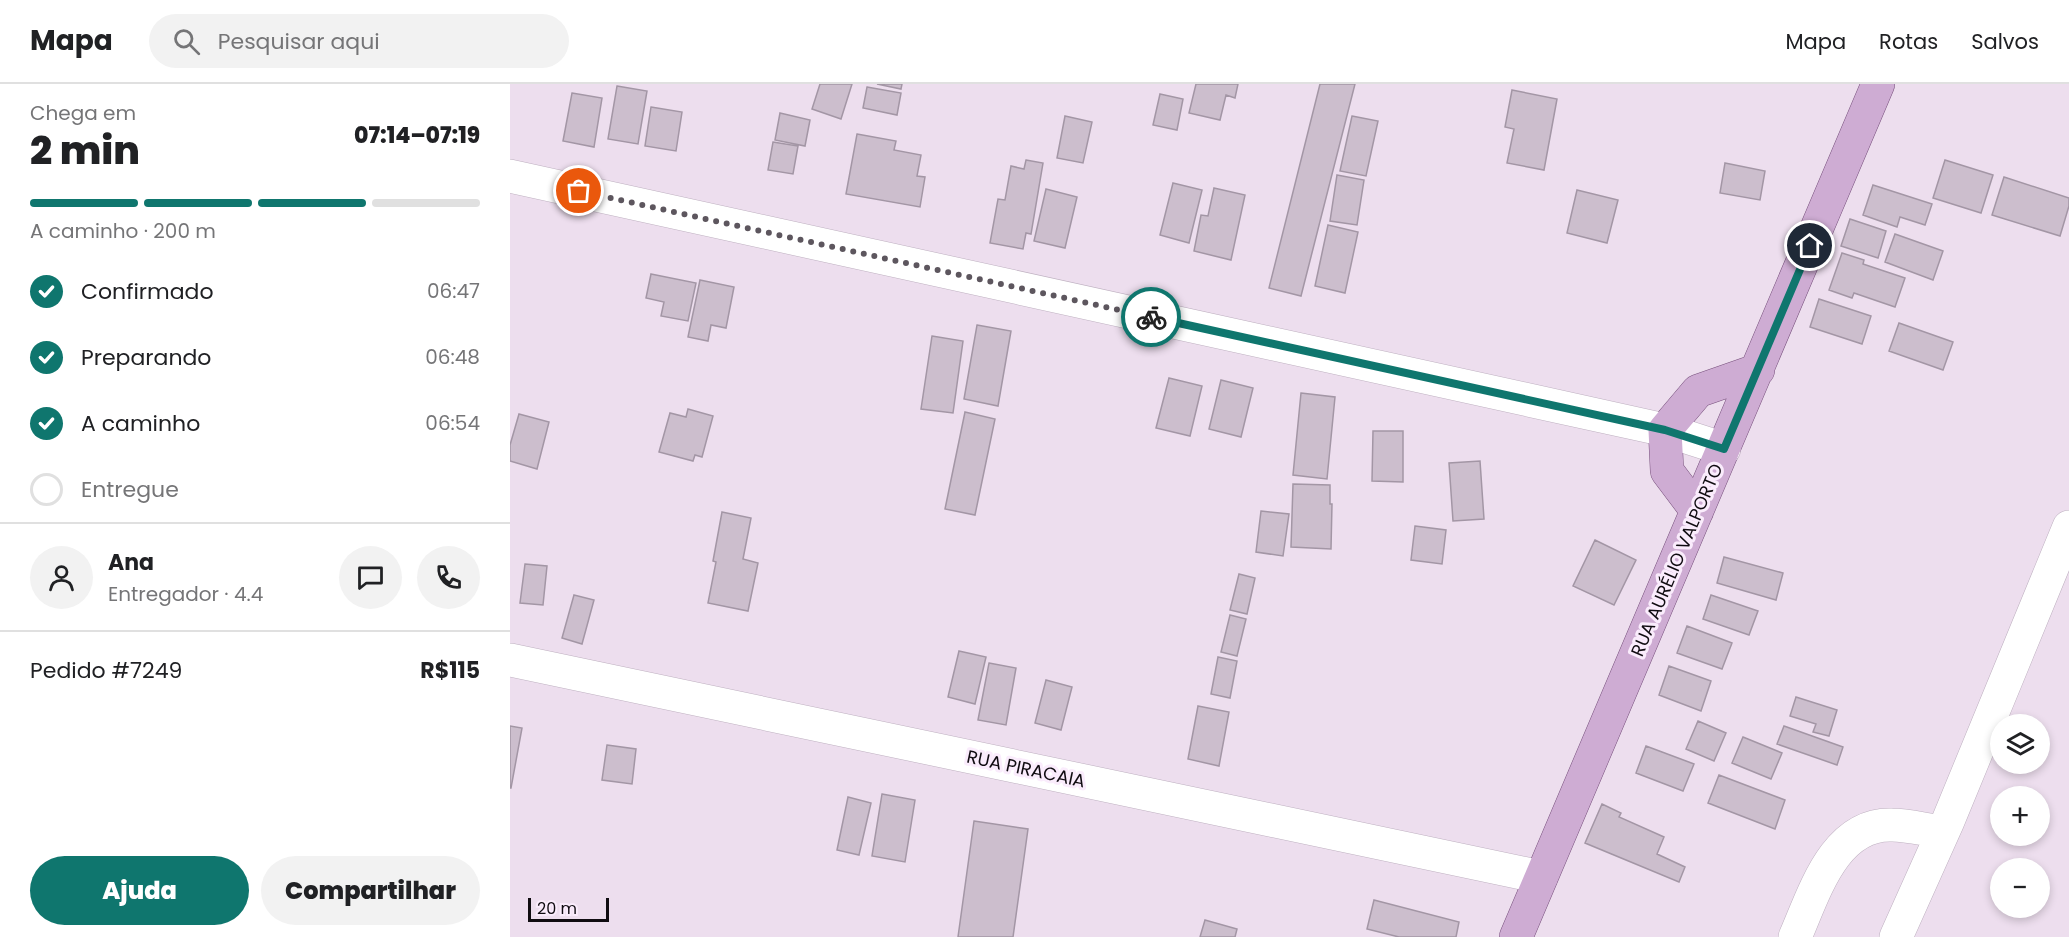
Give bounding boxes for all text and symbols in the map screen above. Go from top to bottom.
search box [149,14,569,68]
text: Mapa [30,21,113,60]
icon: search [170,25,203,58]
text: Pesquisar aqui [218,26,380,57]
text: Mapa [1785,27,1846,56]
text: Rotas [1879,27,1938,56]
text: Salvos [1971,27,2039,56]
text: Chega em [30,99,136,127]
text: 07:14–07:19 [354,120,480,151]
text: 2 min [30,123,140,178]
pin [553,165,604,216]
icon: bag [562,174,595,207]
text: A caminho · 200 m [30,217,216,245]
pin [1784,220,1835,271]
icon: home [1793,229,1826,262]
icon: check [30,275,63,308]
text: Confirmado [81,276,214,307]
text: 06:47 [427,277,480,305]
courier [1121,287,1181,347]
icon: bike [1135,301,1168,334]
icon: check [30,341,63,374]
text: Preparando [81,342,211,373]
text: 06:48 [425,343,480,371]
icon: check [30,407,63,440]
text: A caminho [81,408,200,439]
text: 06:54 [425,409,480,437]
street label: RUA AURÉLIO VALPORTO [1625,460,1729,660]
text: Entregue [81,474,179,505]
button: person [30,546,93,609]
button: chat [339,546,402,609]
button: phone [417,546,480,609]
text: Ana [108,547,154,578]
text: Entregador · 4.4 [108,580,263,608]
text: Pedido #7249 [30,655,182,686]
text: R$115 [420,655,480,686]
map controls [1990,714,2050,918]
button: layers [1990,714,2050,774]
street label: RUA PIRACAIA [965,744,1088,793]
button: + [1990,786,2050,846]
button: Ajuda [30,856,249,925]
button: Compartilhar [261,856,480,925]
button: − [1990,858,2050,918]
scale bar [528,895,609,922]
text: 20 m [537,897,577,920]

